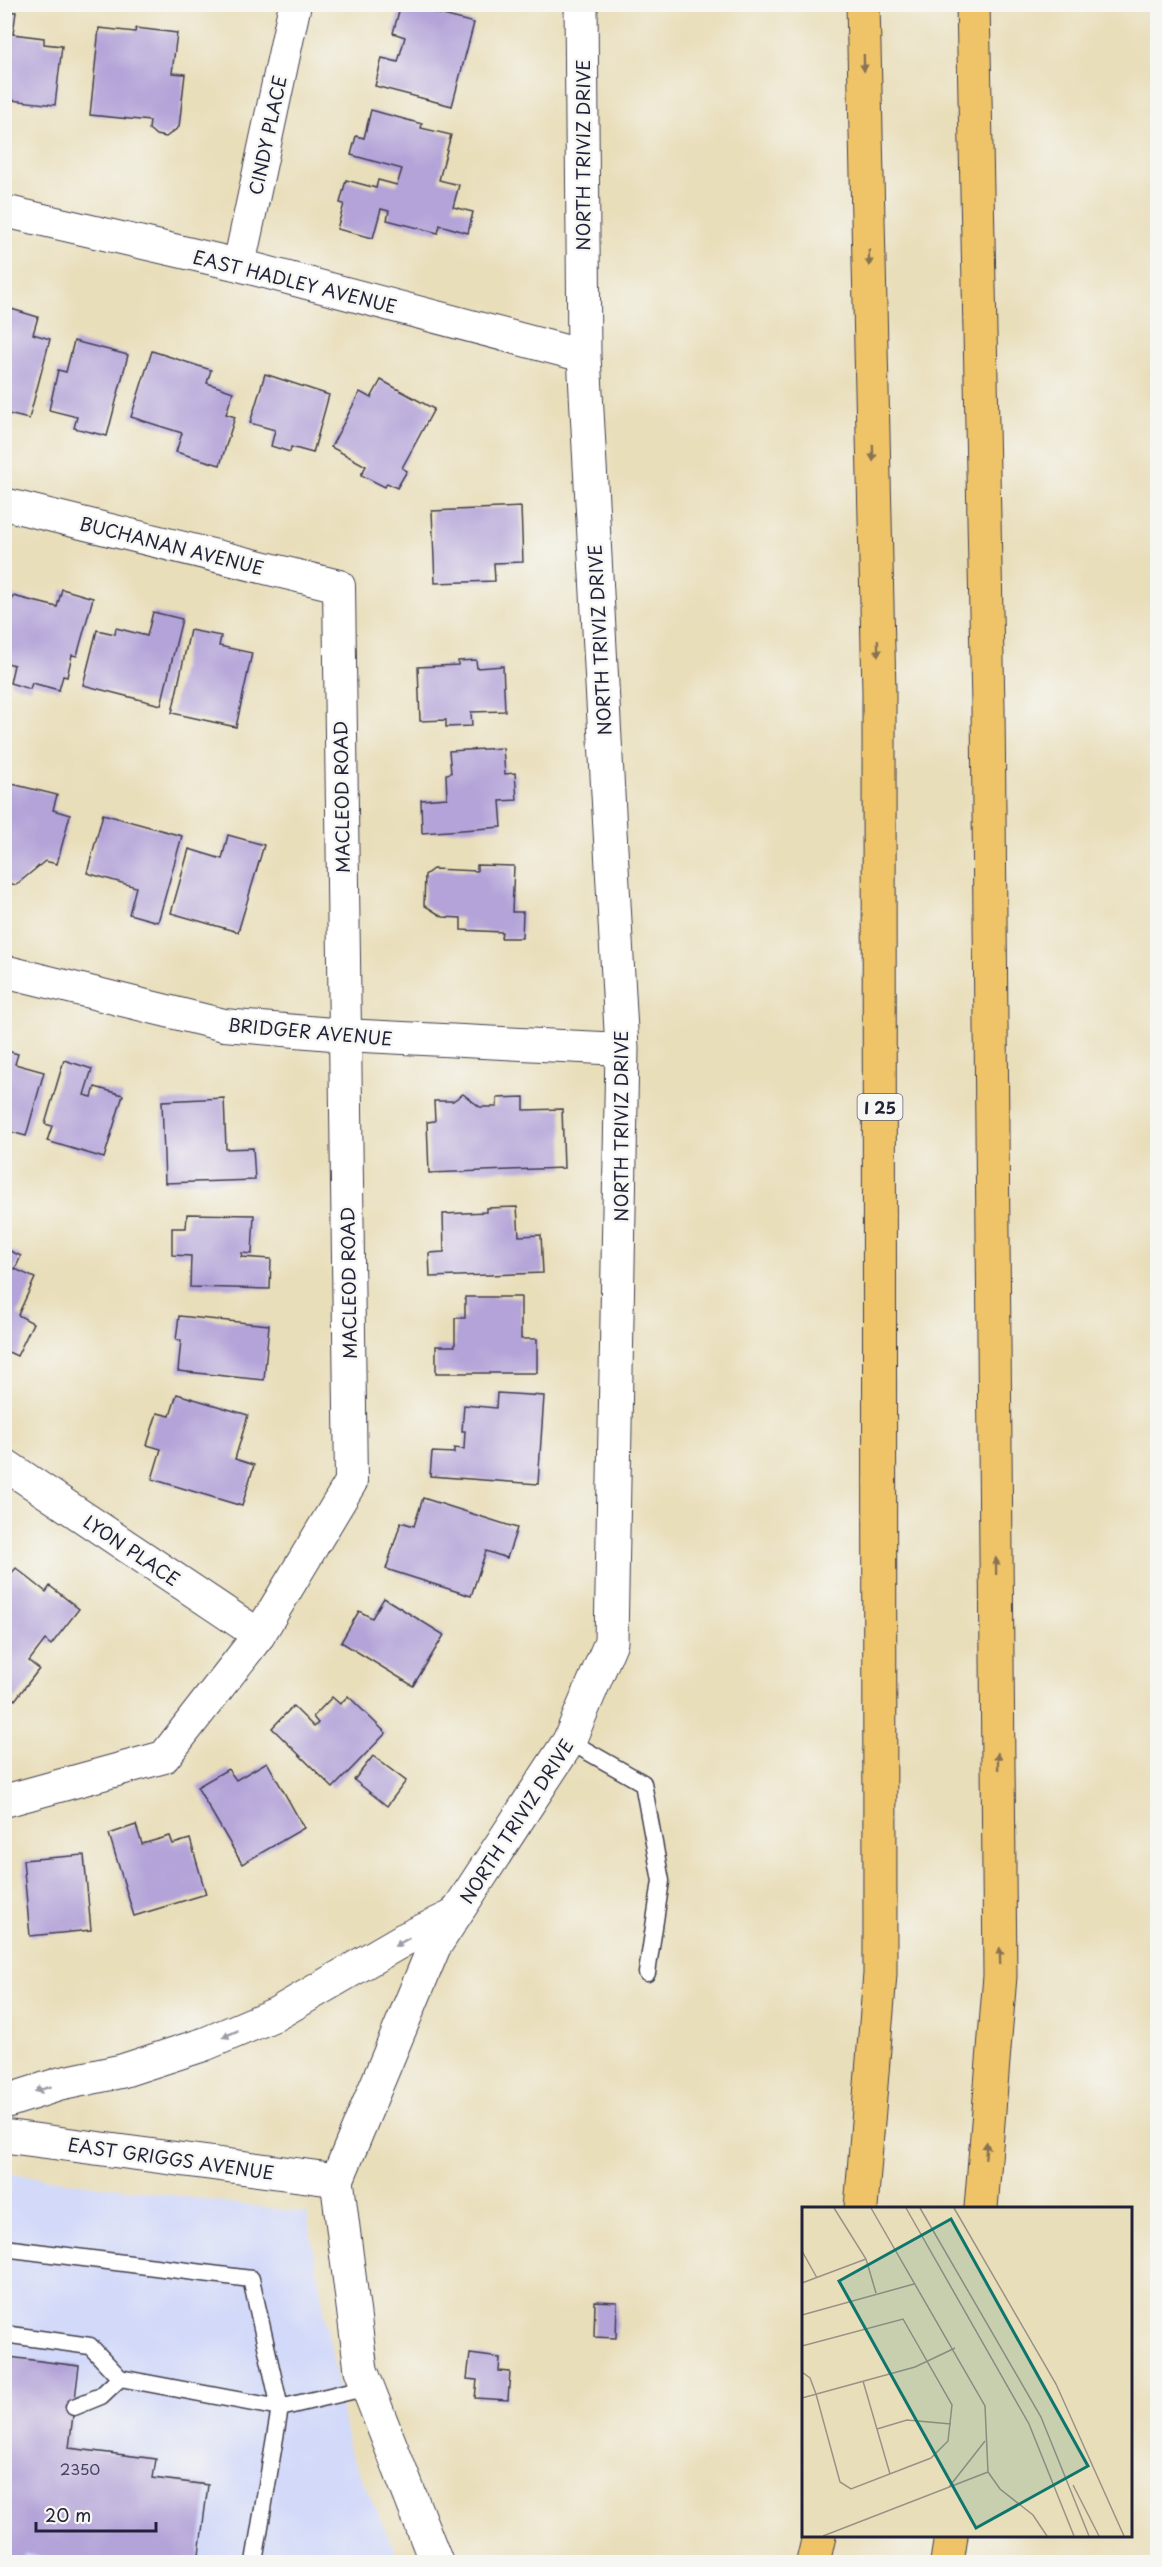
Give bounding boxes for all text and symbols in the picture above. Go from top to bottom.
one-way arrow [859,53,869,72]
street label: NORTH TRIVIZ DRIVE [569,59,596,251]
street label: CINDY PLACE [241,73,293,197]
street label: EAST HADLEY AVENUE [190,243,400,319]
one-way arrow [864,248,873,267]
one-way arrow [869,443,878,462]
street label: BUCHANAN AVENUE [77,509,267,581]
street label: NORTH TRIVIZ DRIVE [581,544,617,736]
one-way arrow [873,638,883,657]
street label: MACLEOD ROAD [326,721,356,873]
street label: BRIDGER AVENUE [226,1010,394,1052]
street label: NORTH TRIVIZ DRIVE [607,1030,634,1222]
road number: I 25 [858,1094,902,1120]
street label: MACLEOD ROAD [333,1207,363,1359]
street label: LYON PLACE [78,1508,186,1592]
one-way arrow [991,1556,1001,1575]
street label: NORTH TRIVIZ DRIVE [453,1733,579,1909]
one-way arrow [993,1751,1003,1770]
one-way arrow [393,1937,410,1947]
one-way arrow [995,1946,1004,1965]
one-way arrow [221,2030,239,2039]
one-way arrow [34,2085,52,2094]
street label: EAST GRIGGS AVENUE [66,2130,276,2186]
one-way arrow [981,2141,991,2160]
inset map [802,2207,1132,2537]
house number: 2350 [60,2457,100,2480]
scale bar [36,2495,156,2533]
text: 20 m [45,2501,91,2528]

